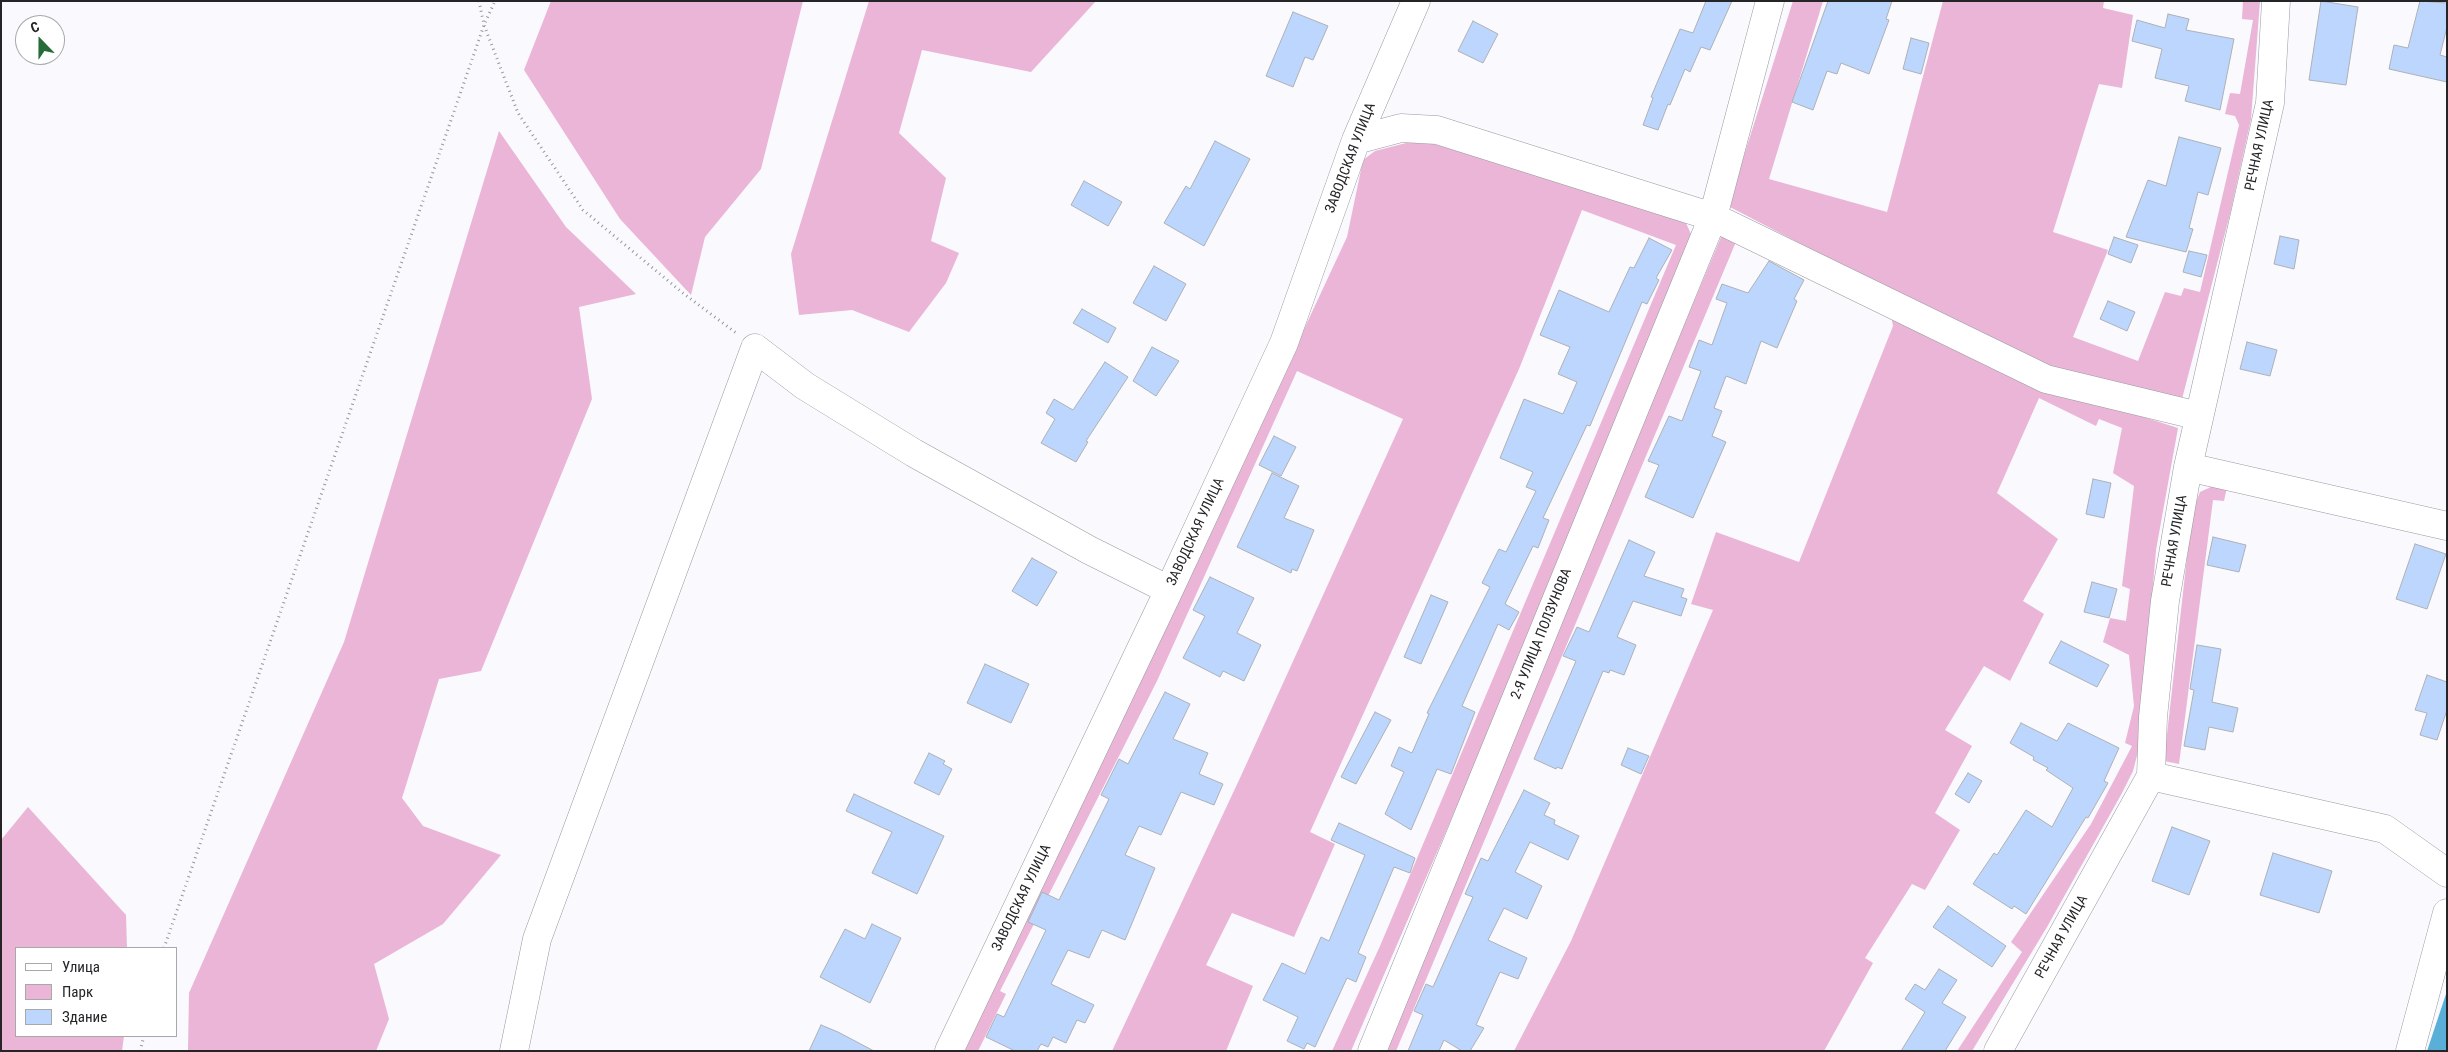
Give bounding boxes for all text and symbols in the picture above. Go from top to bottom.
north arrow [15,15,65,65]
text: С [28,18,41,36]
street label: РЕЧНАЯ УЛИЦА [2242,98,2278,192]
street label: ЗАВОДСКАЯ УЛИЦА [1322,100,1380,216]
street label: ЗАВОДСКАЯ УЛИЦА [1164,475,1228,589]
street label: РЕЧНАЯ УЛИЦА [2159,494,2191,588]
street label: 2-Я УЛИЦА ПОЛЗУНОВА [1508,566,1576,702]
street label: ЗАВОДСКАЯ УЛИЦА [989,842,1055,954]
street label: РЕЧНАЯ УЛИЦА [2032,892,2092,982]
legend [15,947,178,1037]
text: Улица [62,958,100,976]
text: Парк [62,983,93,1001]
text: Здание [62,1008,107,1026]

